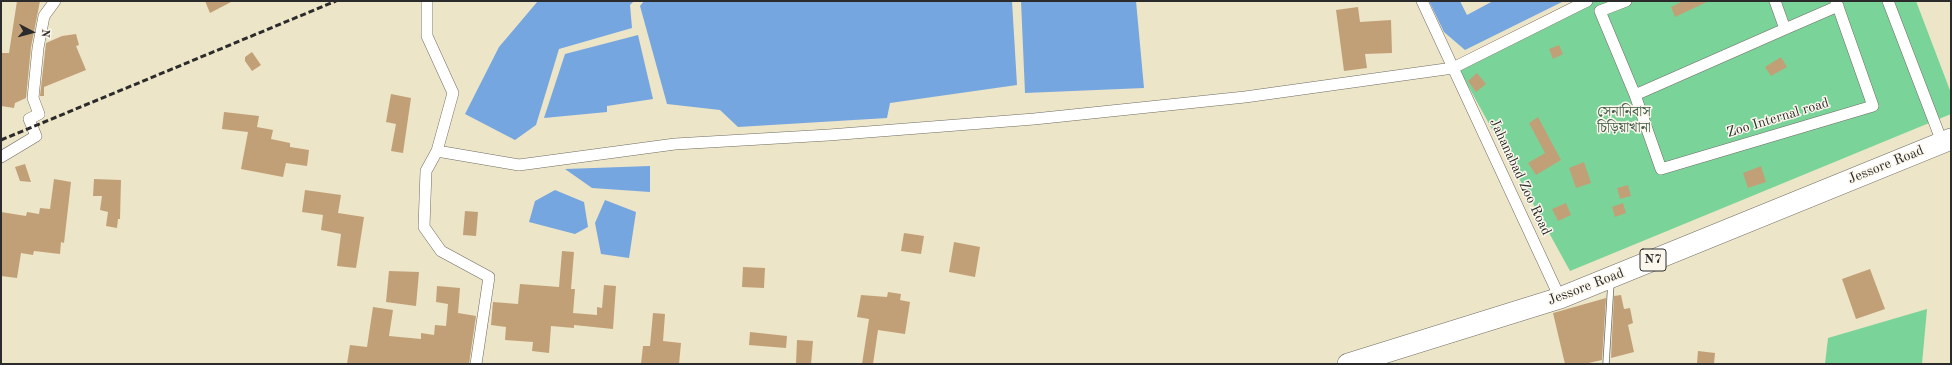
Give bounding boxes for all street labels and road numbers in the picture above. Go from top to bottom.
street label: Zoo Internal road [1725,94,1831,142]
street label: Jahanabad Zoo Road [1486,116,1554,238]
street label: Jessore Road [1846,142,1926,188]
road number: N7 [1640,249,1666,271]
street label: Jessore Road [1545,265,1627,309]

